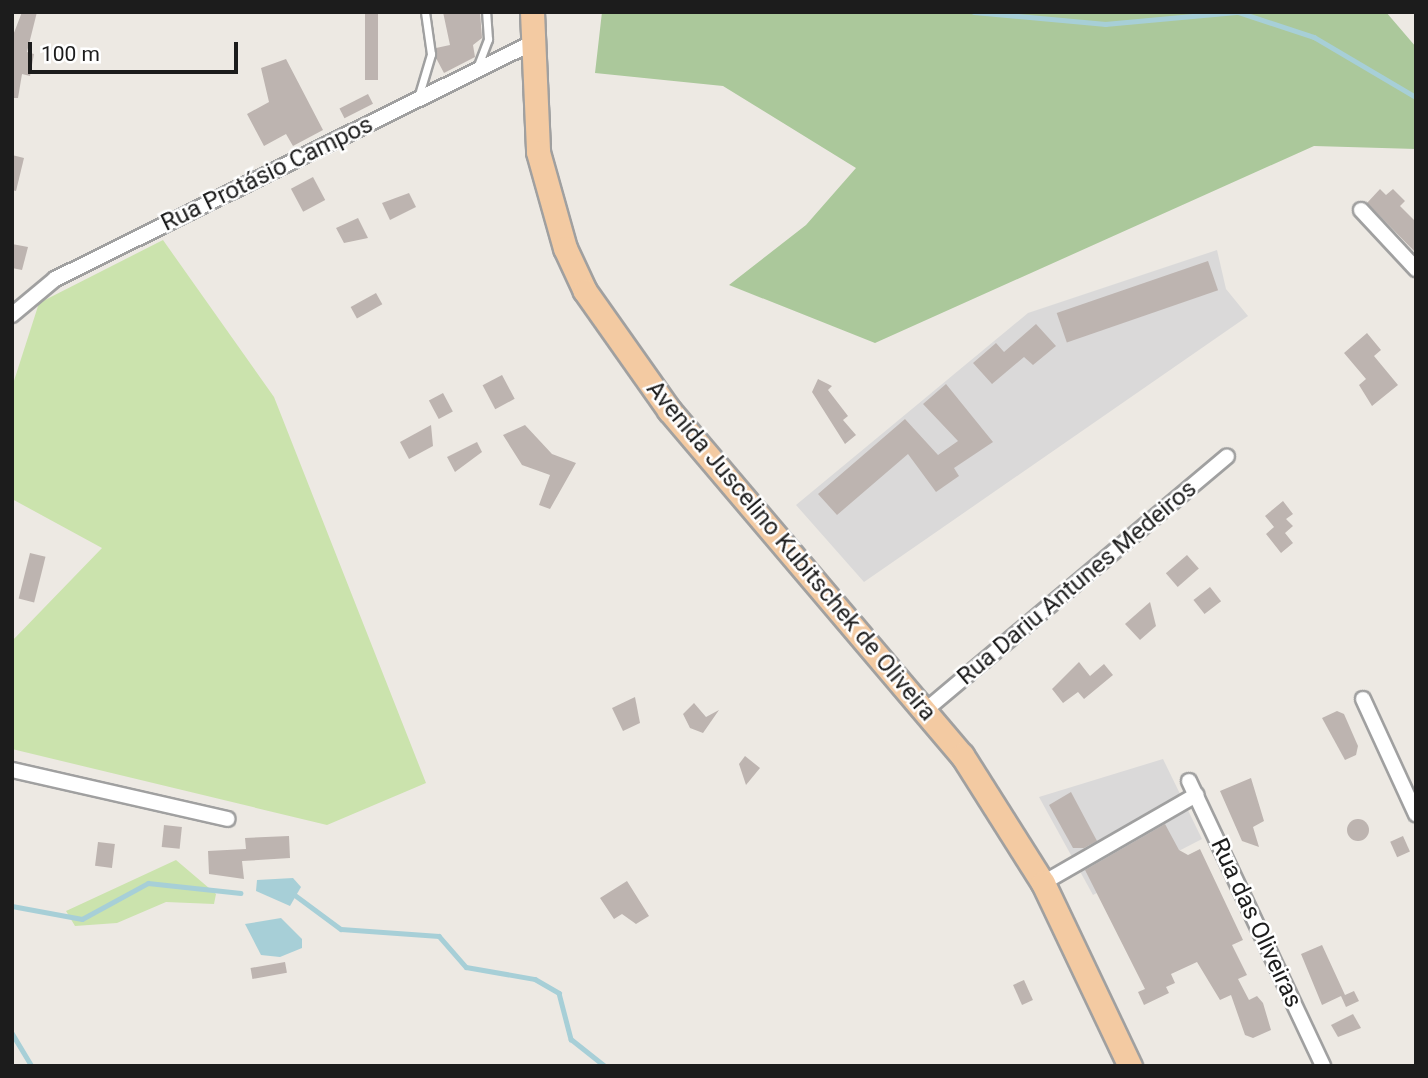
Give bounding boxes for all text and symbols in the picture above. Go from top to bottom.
scale bar [32,28,242,72]
text: 100 m [41,42,100,66]
street label: Rua Protásio Campos [157,110,377,238]
street label: Avenida Juscelino Kubitschek de Oliveira [640,375,942,727]
street label: Rua Dariu Antunes Medeiros [952,475,1202,691]
street label: Rua das Oliveiras [1204,834,1308,1012]

